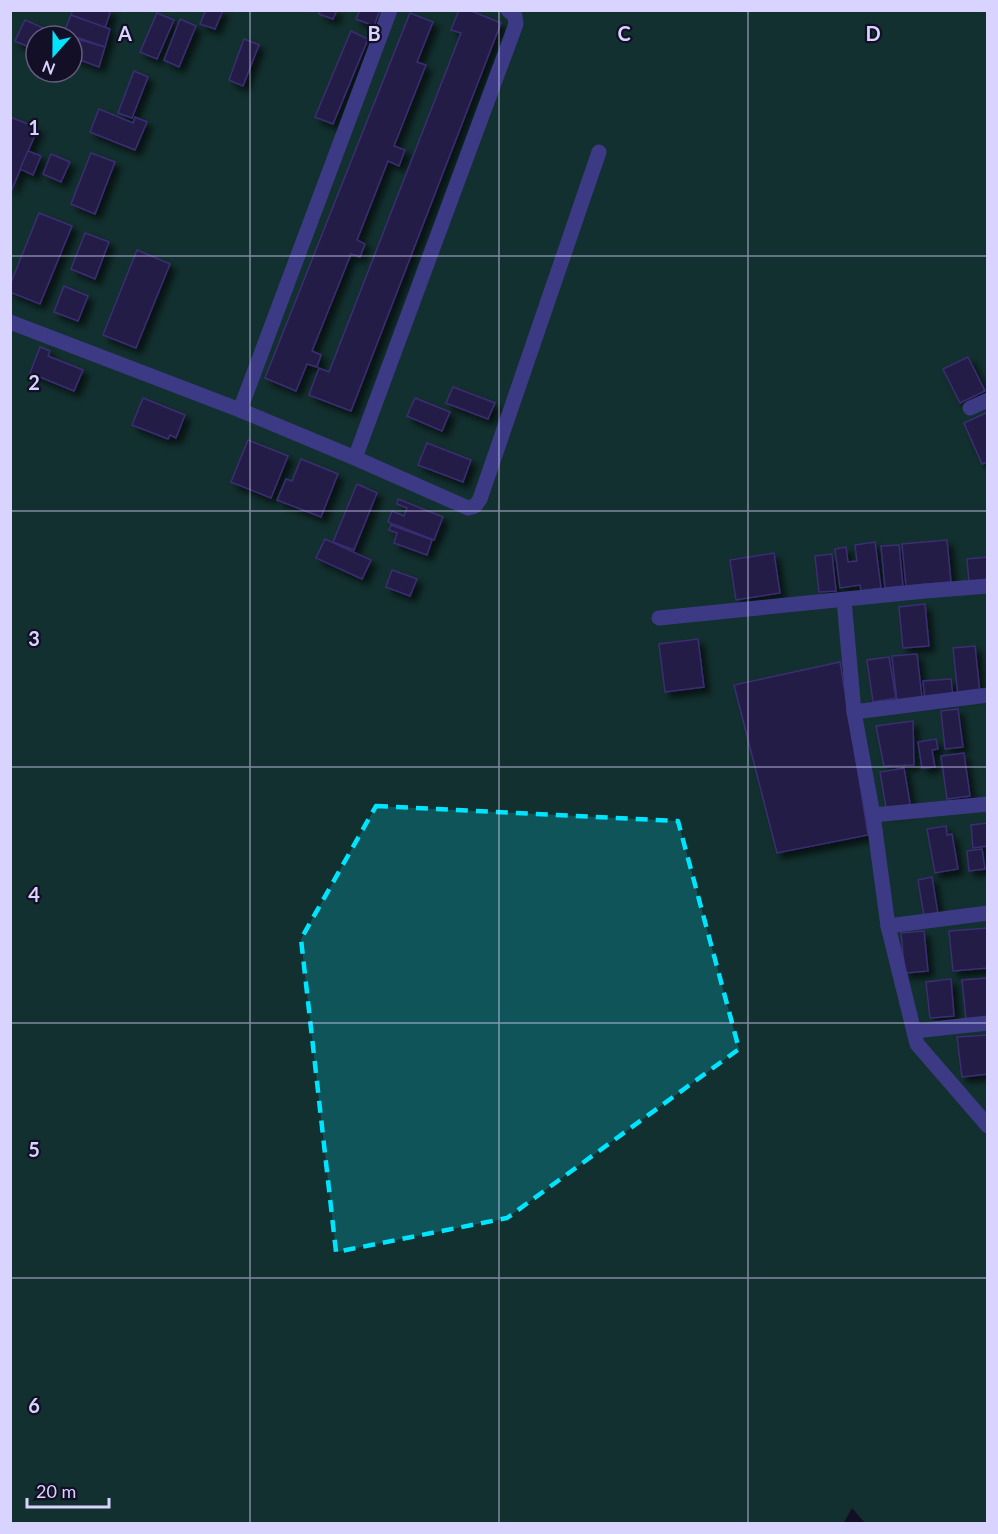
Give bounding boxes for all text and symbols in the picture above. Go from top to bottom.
text: A [117,21,132,45]
text: B [367,21,381,45]
text: C [617,21,631,45]
text: D [865,21,881,45]
north arrow [24,24,84,84]
text: N [39,57,58,80]
text: 1 [28,115,40,139]
text: 2 [28,370,40,394]
text: 3 [28,626,40,650]
text: 4 [28,882,40,906]
text: 5 [28,1137,40,1161]
text: 6 [28,1393,40,1417]
scale bar [27,1471,110,1509]
text: 20 m [36,1480,76,1502]

